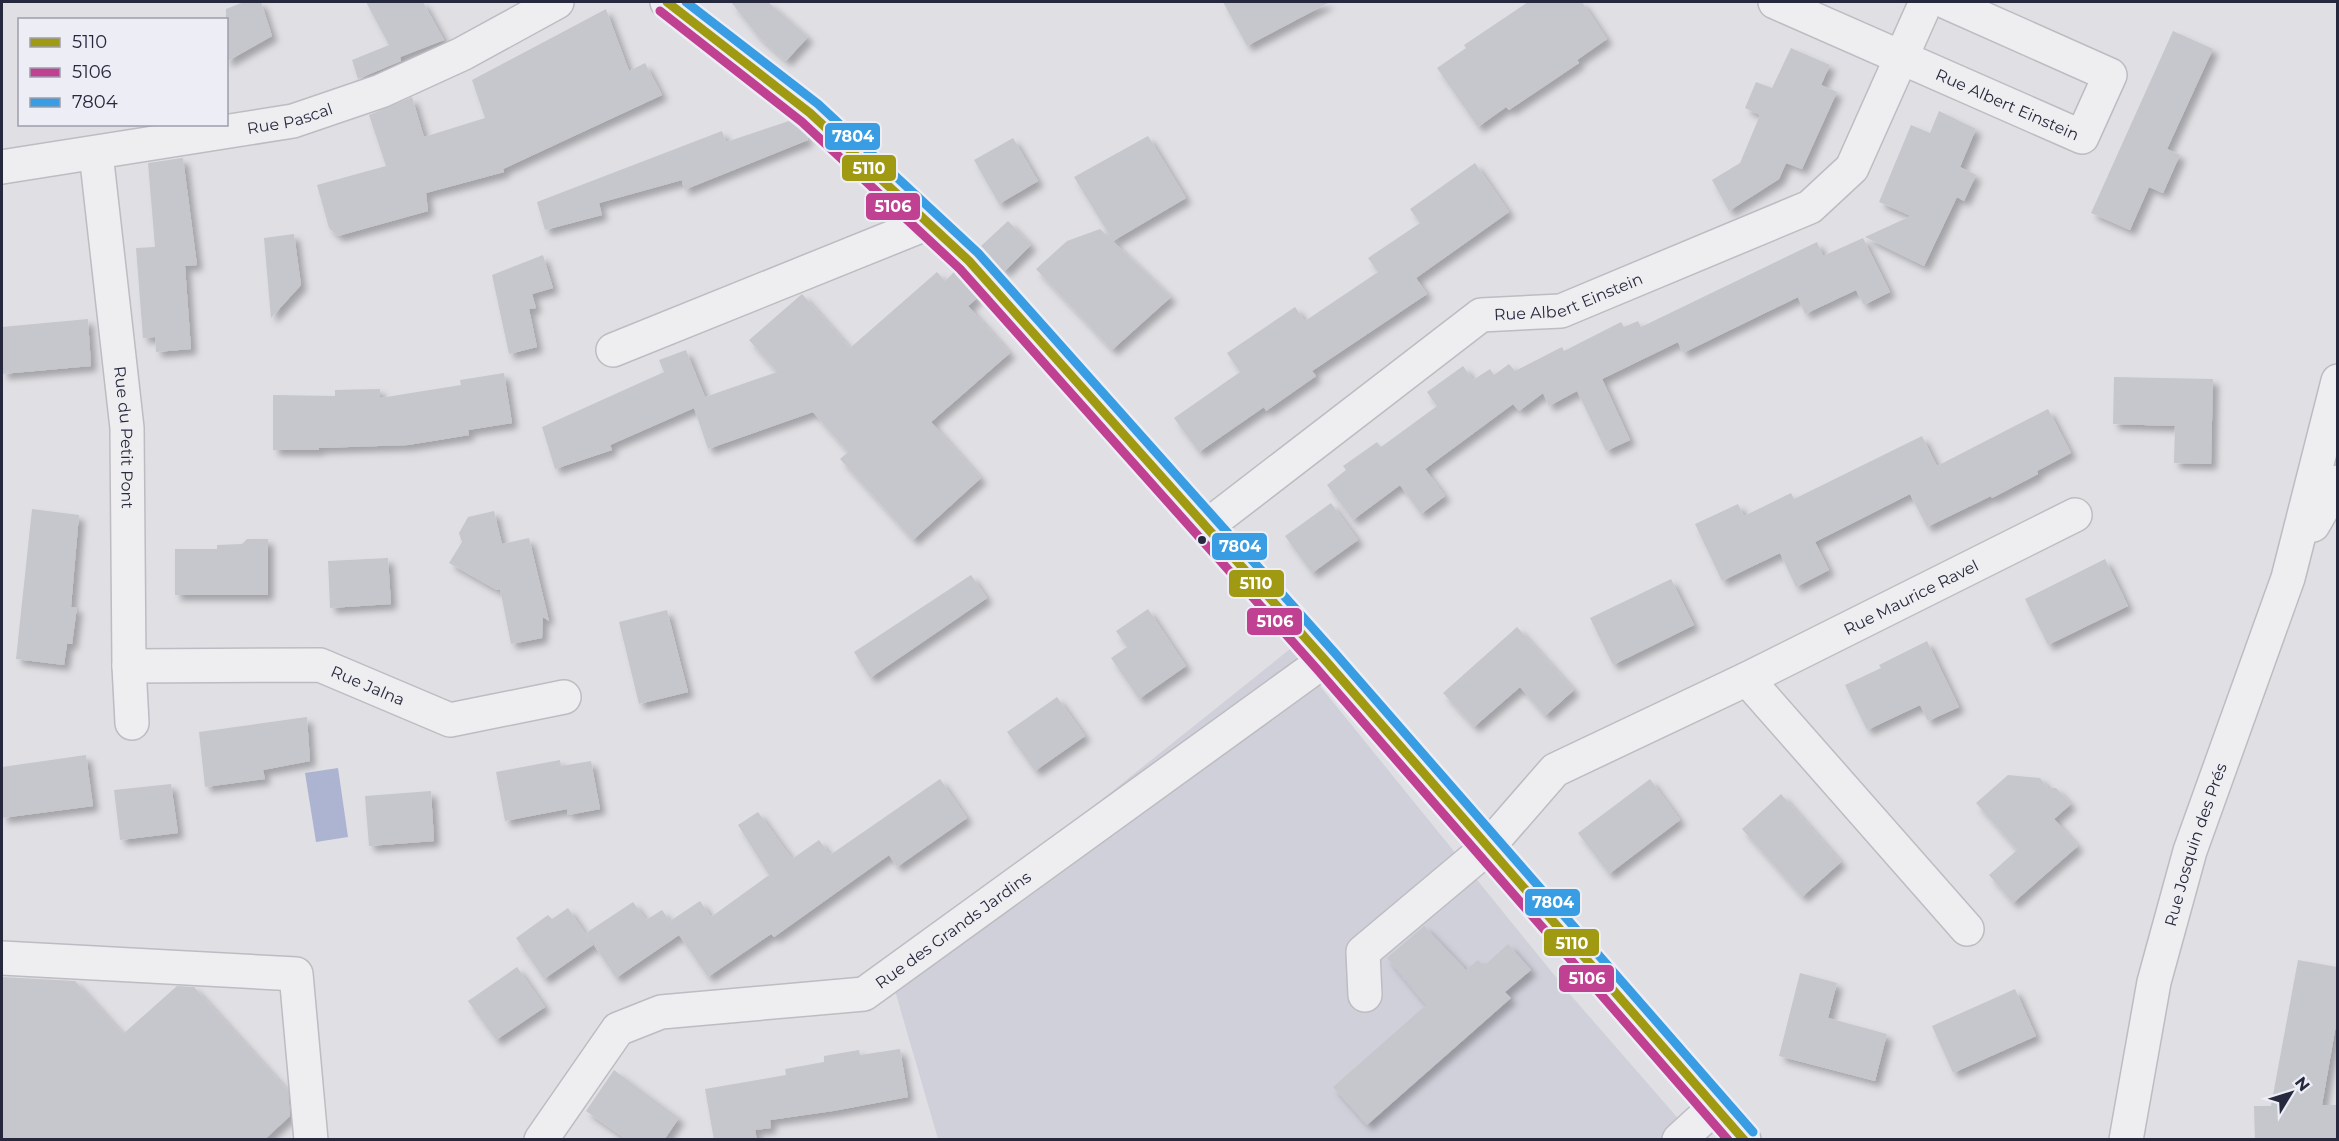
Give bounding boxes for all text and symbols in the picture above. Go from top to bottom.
legend [18,18,228,126]
text: 5110 [72,31,107,53]
text: 5106 [72,61,112,83]
street label: Rue Albert Einstein [1933,64,2082,144]
text: 7804 [72,91,118,113]
street label: Rue Pascal [246,99,335,138]
line badge: 7804 [824,122,881,151]
text: 7804 [832,127,874,146]
line badge: 5110 [841,154,897,182]
text: 5110 [853,159,886,178]
line badge: 5106 [865,192,921,221]
text: 5106 [875,197,911,216]
street label: Rue Albert Einstein [1493,269,1645,324]
street label: Rue du Petit Pont [111,365,137,509]
line badge: 7804 [1211,532,1268,561]
unlabelled marker [1196,534,1208,546]
text: 7804 [1219,537,1261,556]
street label: Rue Maurice Ravel [1840,555,1981,639]
line badge: 5110 [1228,569,1285,598]
text: 5110 [1240,574,1273,593]
line badge: 5106 [1246,607,1303,636]
text: 5106 [1257,612,1293,631]
street label: Rue Jalna [328,661,408,709]
street label: Rue Josquin des Prés [2160,760,2230,928]
street label: Rue des Grands Jardins [871,867,1035,992]
line badge: 7804 [1524,888,1581,917]
text: 7804 [1532,893,1574,912]
line badge: 5110 [1543,928,1600,957]
text: 5110 [1556,934,1589,953]
line badge: 5106 [1558,964,1615,993]
text: 5106 [1569,969,1605,988]
north arrow [2261,1063,2321,1123]
text: N [2291,1073,2314,1095]

